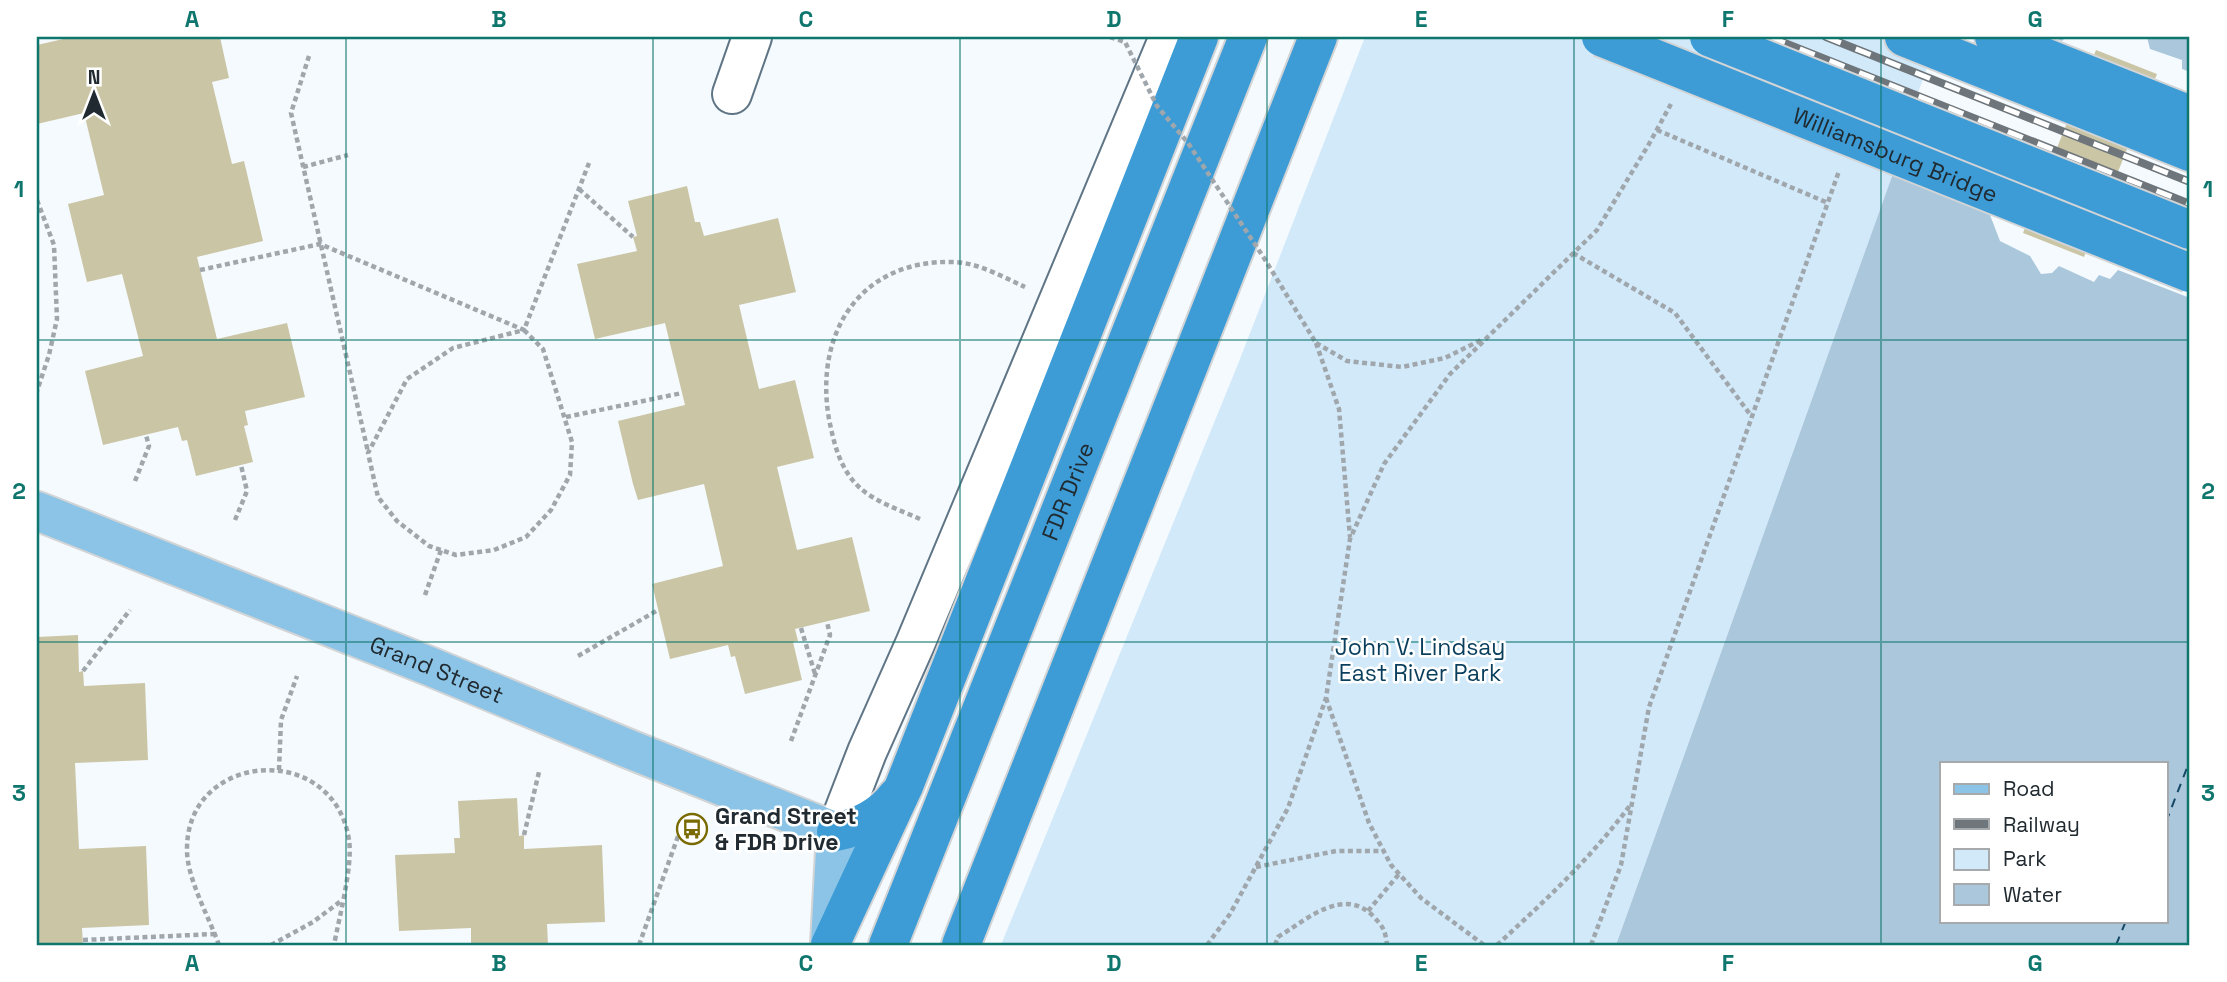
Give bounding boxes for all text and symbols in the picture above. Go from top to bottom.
text: A [185,4,200,34]
text: B [491,4,507,34]
text: C [799,4,813,34]
text: D [1106,4,1122,34]
text: E [1415,4,1427,34]
text: F [1722,4,1734,34]
text: G [2027,4,2043,34]
north arrow [60,60,130,130]
text: N [88,65,100,90]
street label: Williamsburg Bridge [1788,100,2002,209]
text: 1 [14,174,24,204]
text: 1 [2203,174,2213,204]
street label: FDR Drive [1035,438,1101,545]
text: 2 [12,476,26,506]
text: 2 [2201,476,2215,506]
street label: Grand Street [365,629,508,710]
park label: John V. Lindsay East River Park [1335,632,1505,688]
legend [1940,762,2168,922]
text: Road [2003,775,2055,802]
text: 3 [12,778,26,808]
text: 3 [2201,778,2215,808]
place label: Grand Street & FDR Drive [715,801,857,857]
text: Railway [2003,811,2080,838]
bus stop icon: Grand Street & FDR Drive [675,812,709,846]
text: Park [2003,845,2047,872]
text: Water [2003,881,2062,908]
text: A [185,948,200,978]
text: B [491,948,507,978]
text: C [799,948,813,978]
text: D [1106,948,1122,978]
text: E [1415,948,1427,978]
text: F [1722,948,1734,978]
text: G [2027,948,2043,978]

